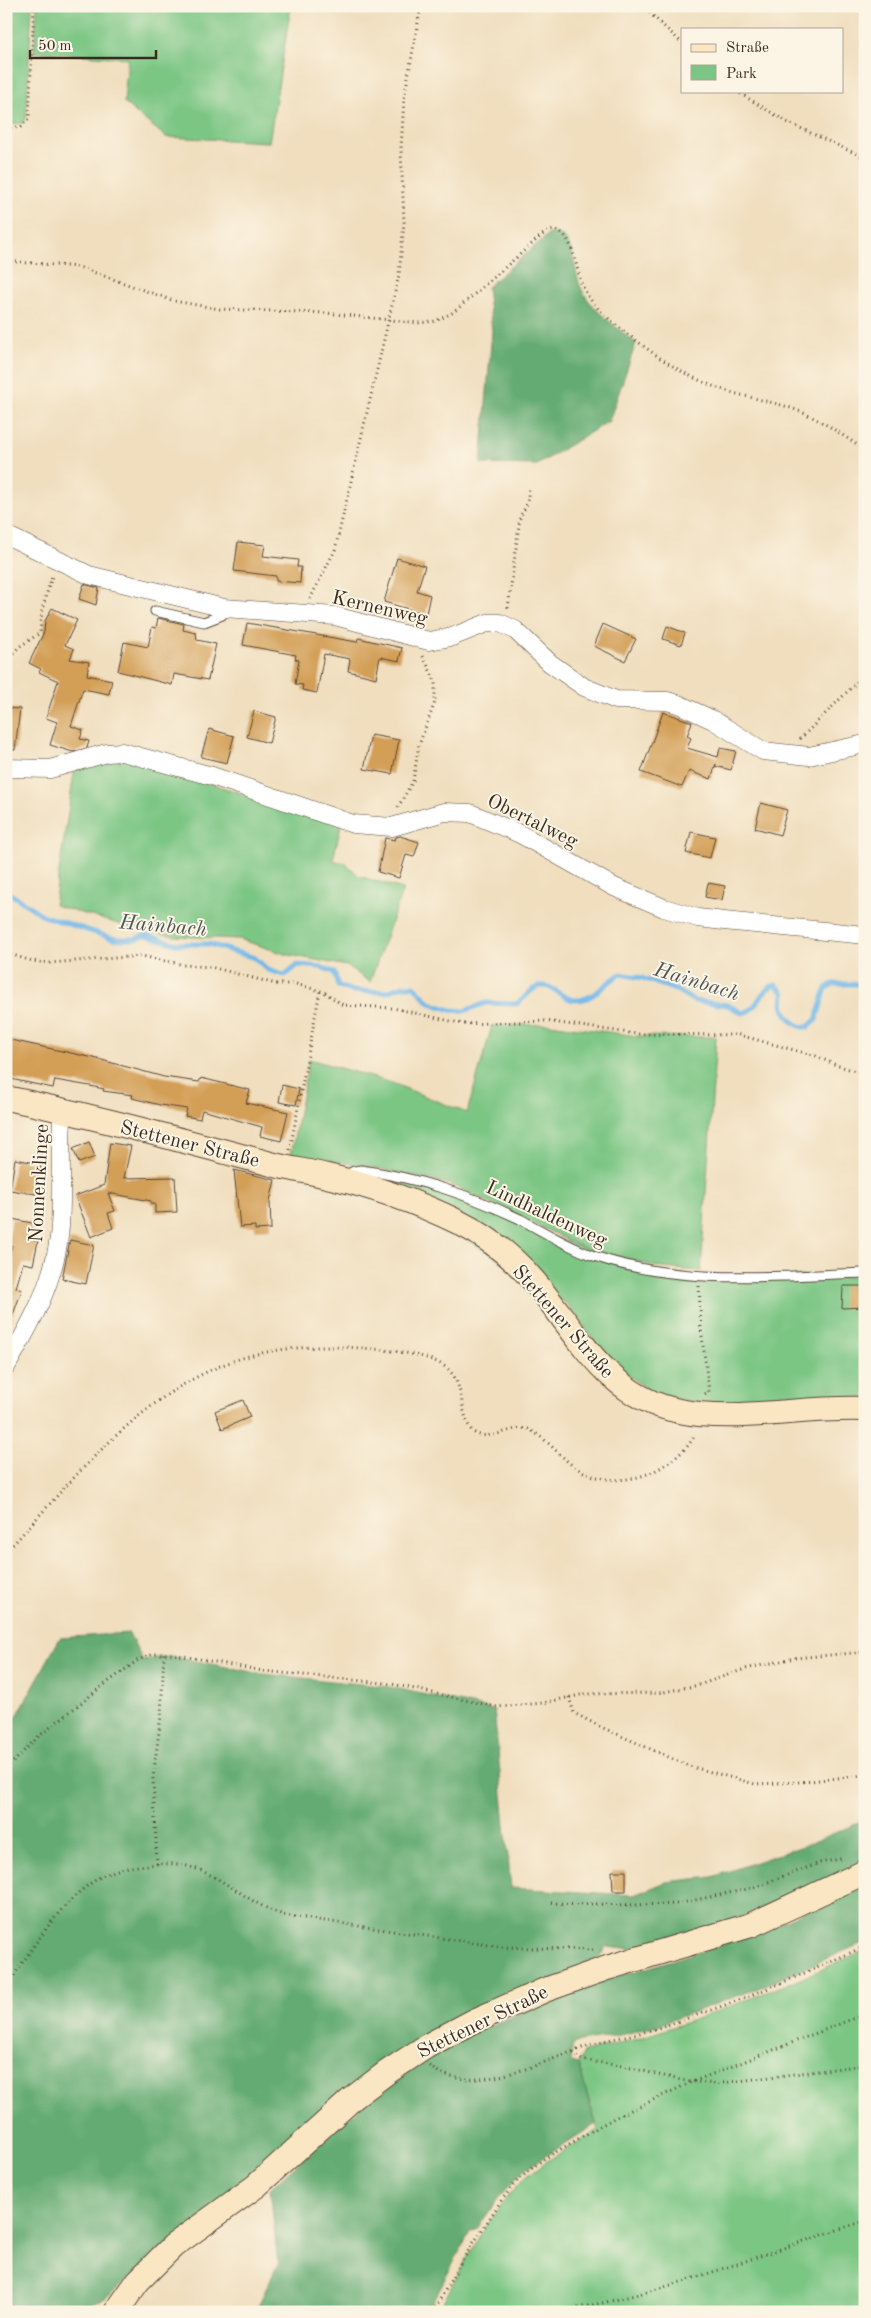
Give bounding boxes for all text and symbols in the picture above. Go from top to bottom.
scale bar [30,28,156,60]
legend [681,28,844,92]
text: 50 m [38,39,72,54]
text: Straße [726,41,769,56]
text: Park [726,67,757,82]
street label: Kernenweg [330,588,430,630]
street label: Obertalweg [483,791,581,852]
water label: Hainbach [117,912,208,941]
water label: Hainbach [650,959,742,1005]
street label: Stettener Straße [118,1118,261,1172]
street label: Nonnenklinge [27,1123,53,1243]
street label: Lindhaldenweg [482,1178,610,1252]
street label: Stettener Straße [508,1262,617,1383]
street label: Stettener Straße [414,1983,551,2063]

